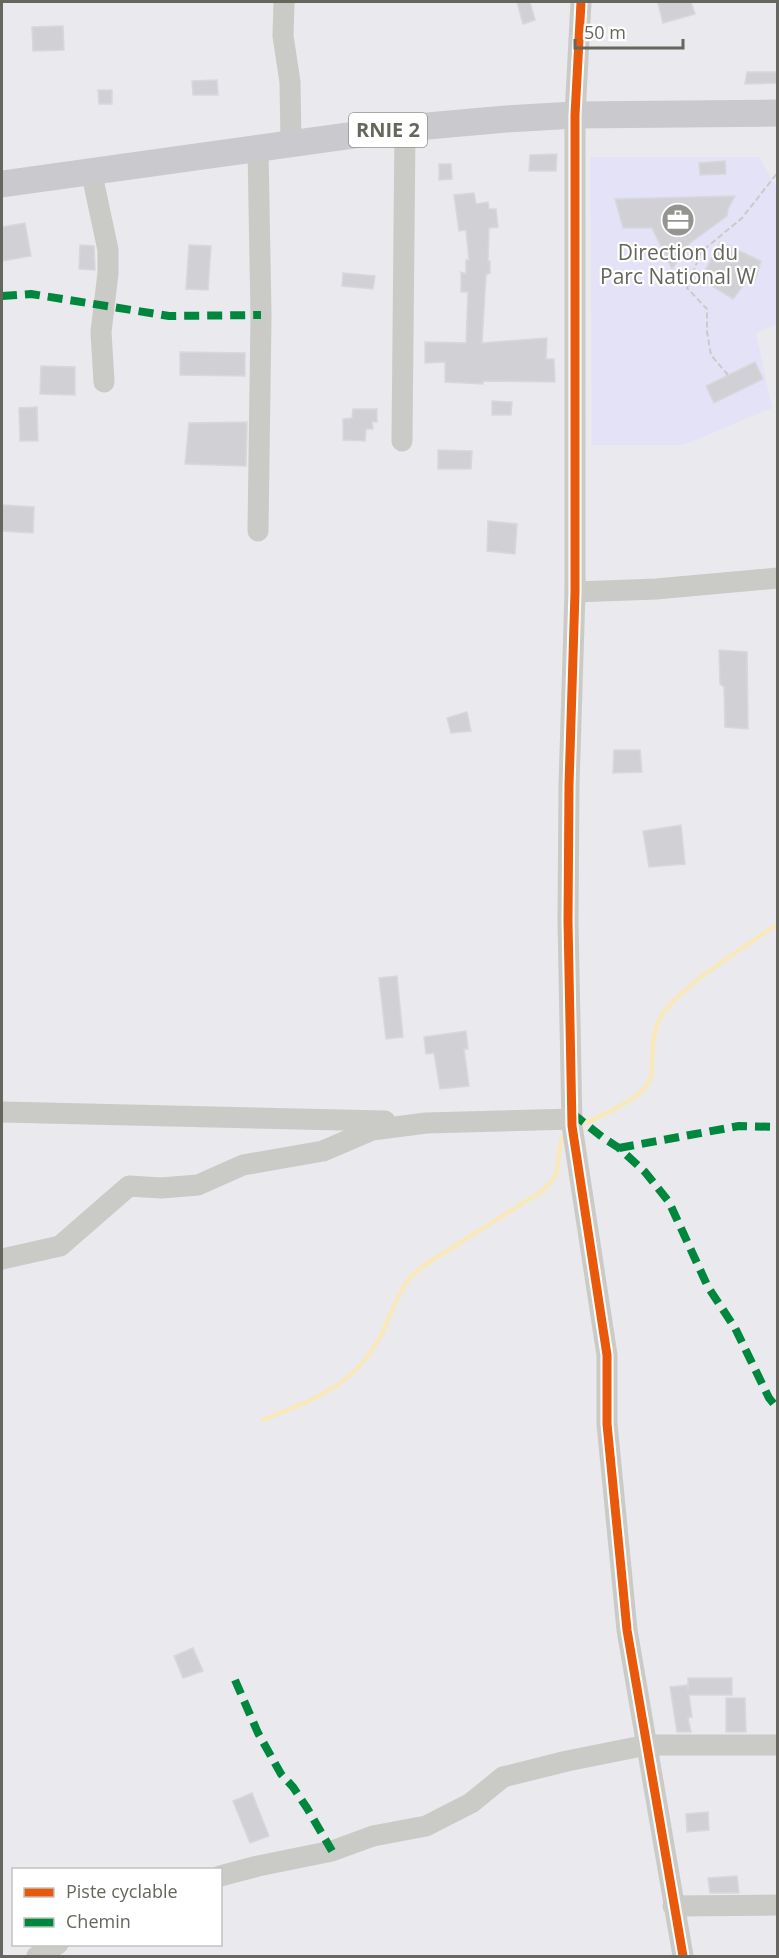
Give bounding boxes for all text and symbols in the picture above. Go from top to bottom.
scale bar [575,12,683,50]
text: 50 m [584,20,626,44]
road number: RNIE 2 [349,113,427,147]
office icon: Direction du Parc National W [660,202,696,238]
place label: Direction du Parc National W [600,238,757,290]
legend [12,1868,222,1946]
text: Piste cyclable [66,1879,178,1903]
text: Chemin [66,1909,131,1933]

